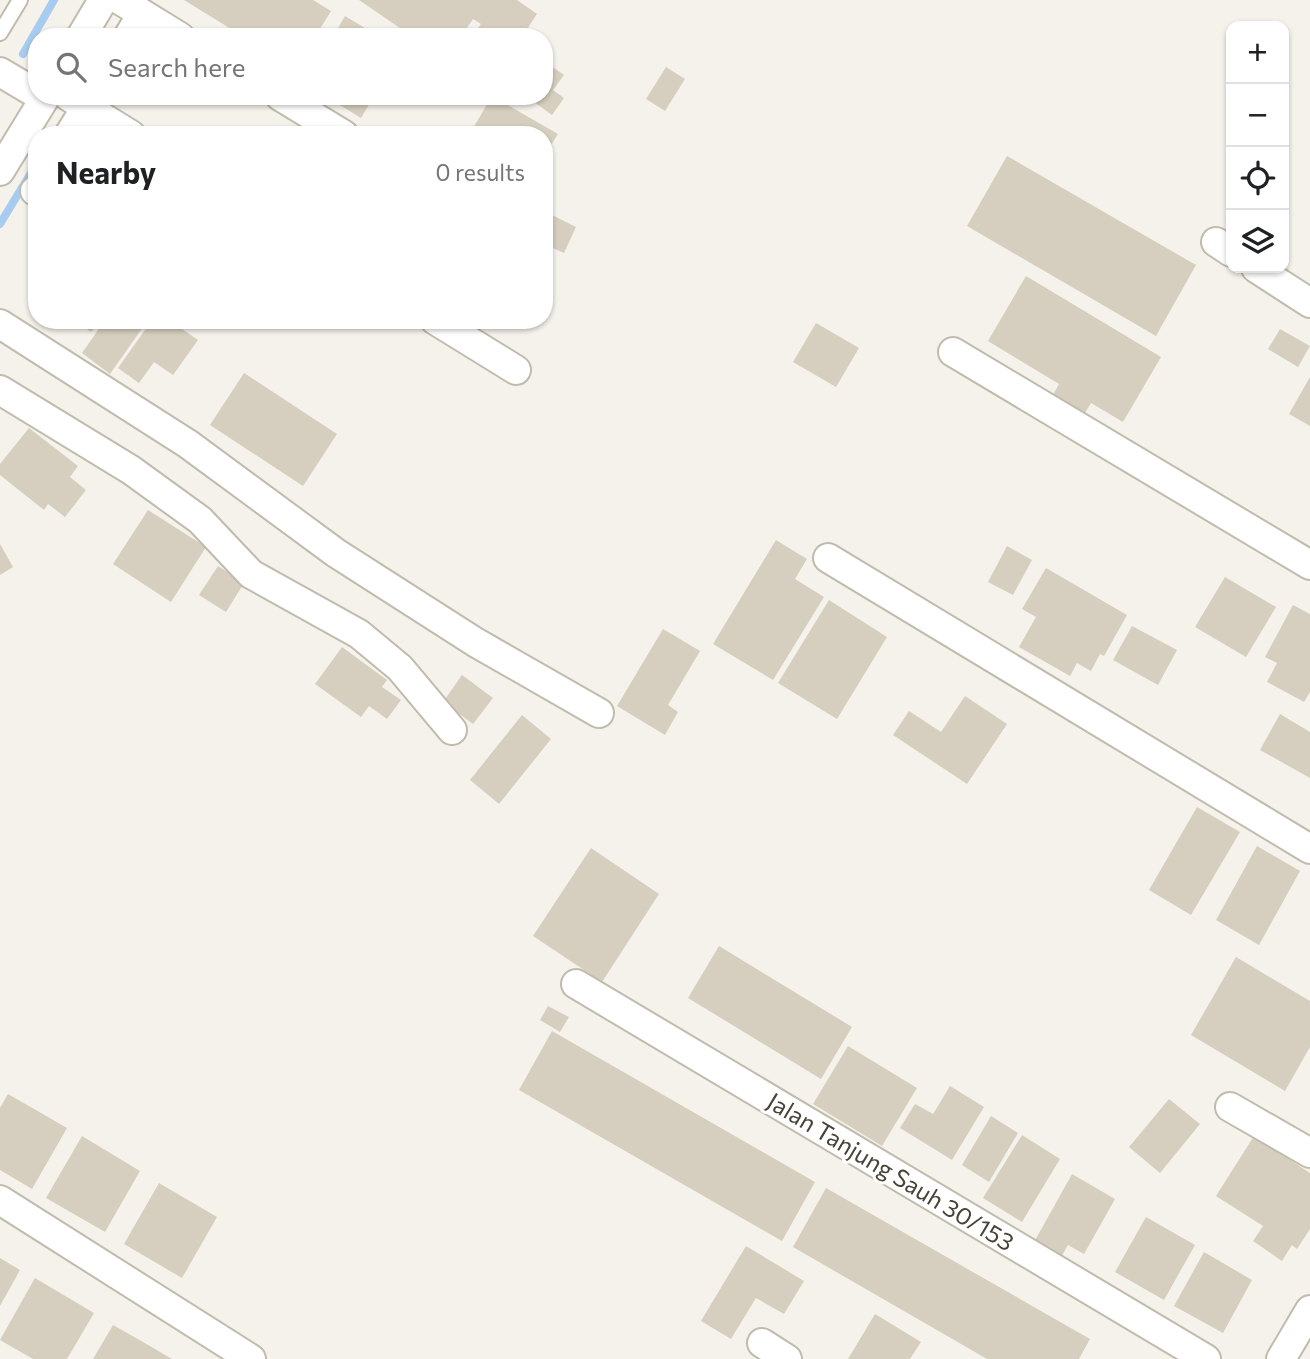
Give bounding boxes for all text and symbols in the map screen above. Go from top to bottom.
map controls [1226,21,1289,273]
button: + [1226,21,1289,84]
search box [28,28,553,105]
icon: search [52,48,90,86]
text: Search here [108,51,246,82]
button: − [1226,84,1289,147]
button: locate [1226,147,1289,210]
text: Nearby [56,153,156,190]
text: 0 results [436,158,525,186]
button: layers [1226,210,1289,273]
street label: Jalan Tanjung Sauh 30/153 [762,1086,1020,1256]

